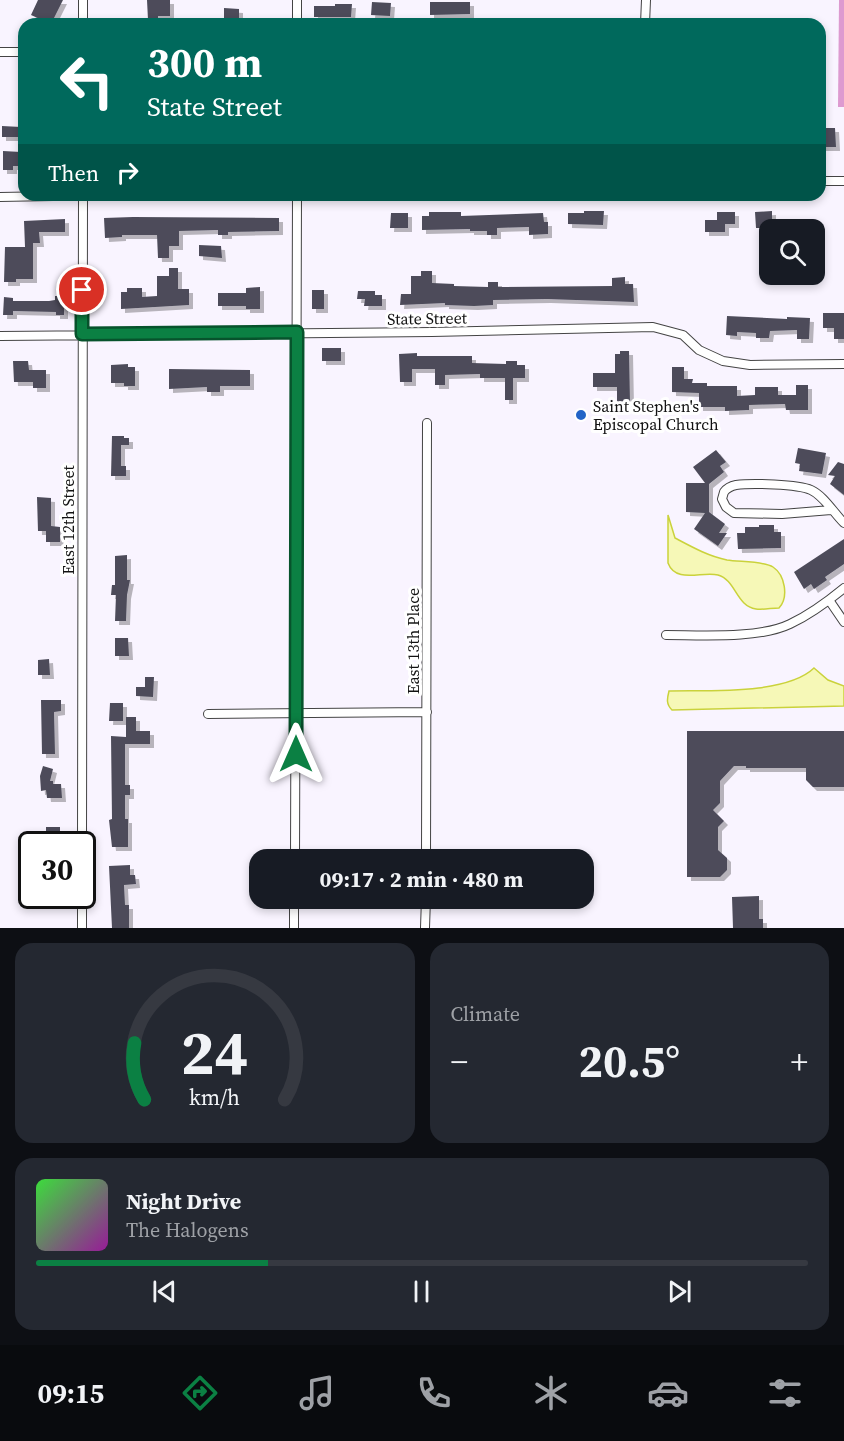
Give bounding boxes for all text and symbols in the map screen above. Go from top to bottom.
text: 300 m [147,33,262,91]
icon: left [48,42,126,120]
text: State Street [147,88,282,125]
icon: right [111,156,144,189]
text: Then [48,158,99,188]
map controls [759,219,825,285]
button: search [759,219,825,285]
pin [56,264,107,315]
icon: arrive [65,273,98,306]
street label: State Street [387,306,468,330]
place label: Saint Stephen's Episcopal Church [593,395,719,435]
marker: Saint Stephen's Episcopal Church [574,408,588,422]
street label: East 12th Street [57,464,79,575]
street label: East 13th Place [402,588,424,694]
position arrow [264,722,328,786]
speed limit sign: 30 [18,831,96,909]
text: 09:17 · 2 min · 480 m [320,864,523,894]
text: Climate [451,1000,520,1028]
text: 24 [181,1009,249,1095]
text: 20.5° [579,1030,680,1092]
text: − [451,1039,468,1084]
text: + [791,1039,808,1084]
text: km/h [189,1083,240,1112]
text: Night Drive [126,1186,241,1216]
text: The Halogens [126,1216,249,1244]
icon: previous [148,1275,181,1308]
icon: pause [405,1275,438,1308]
icon: next [663,1275,696,1308]
icon: directions [179,1372,221,1414]
icon: music [296,1372,338,1414]
icon: phone [413,1372,455,1414]
icon: climate [530,1372,572,1414]
icon: car [647,1372,689,1414]
icon: filters [764,1372,806,1414]
text: 09:15 [38,1375,104,1412]

